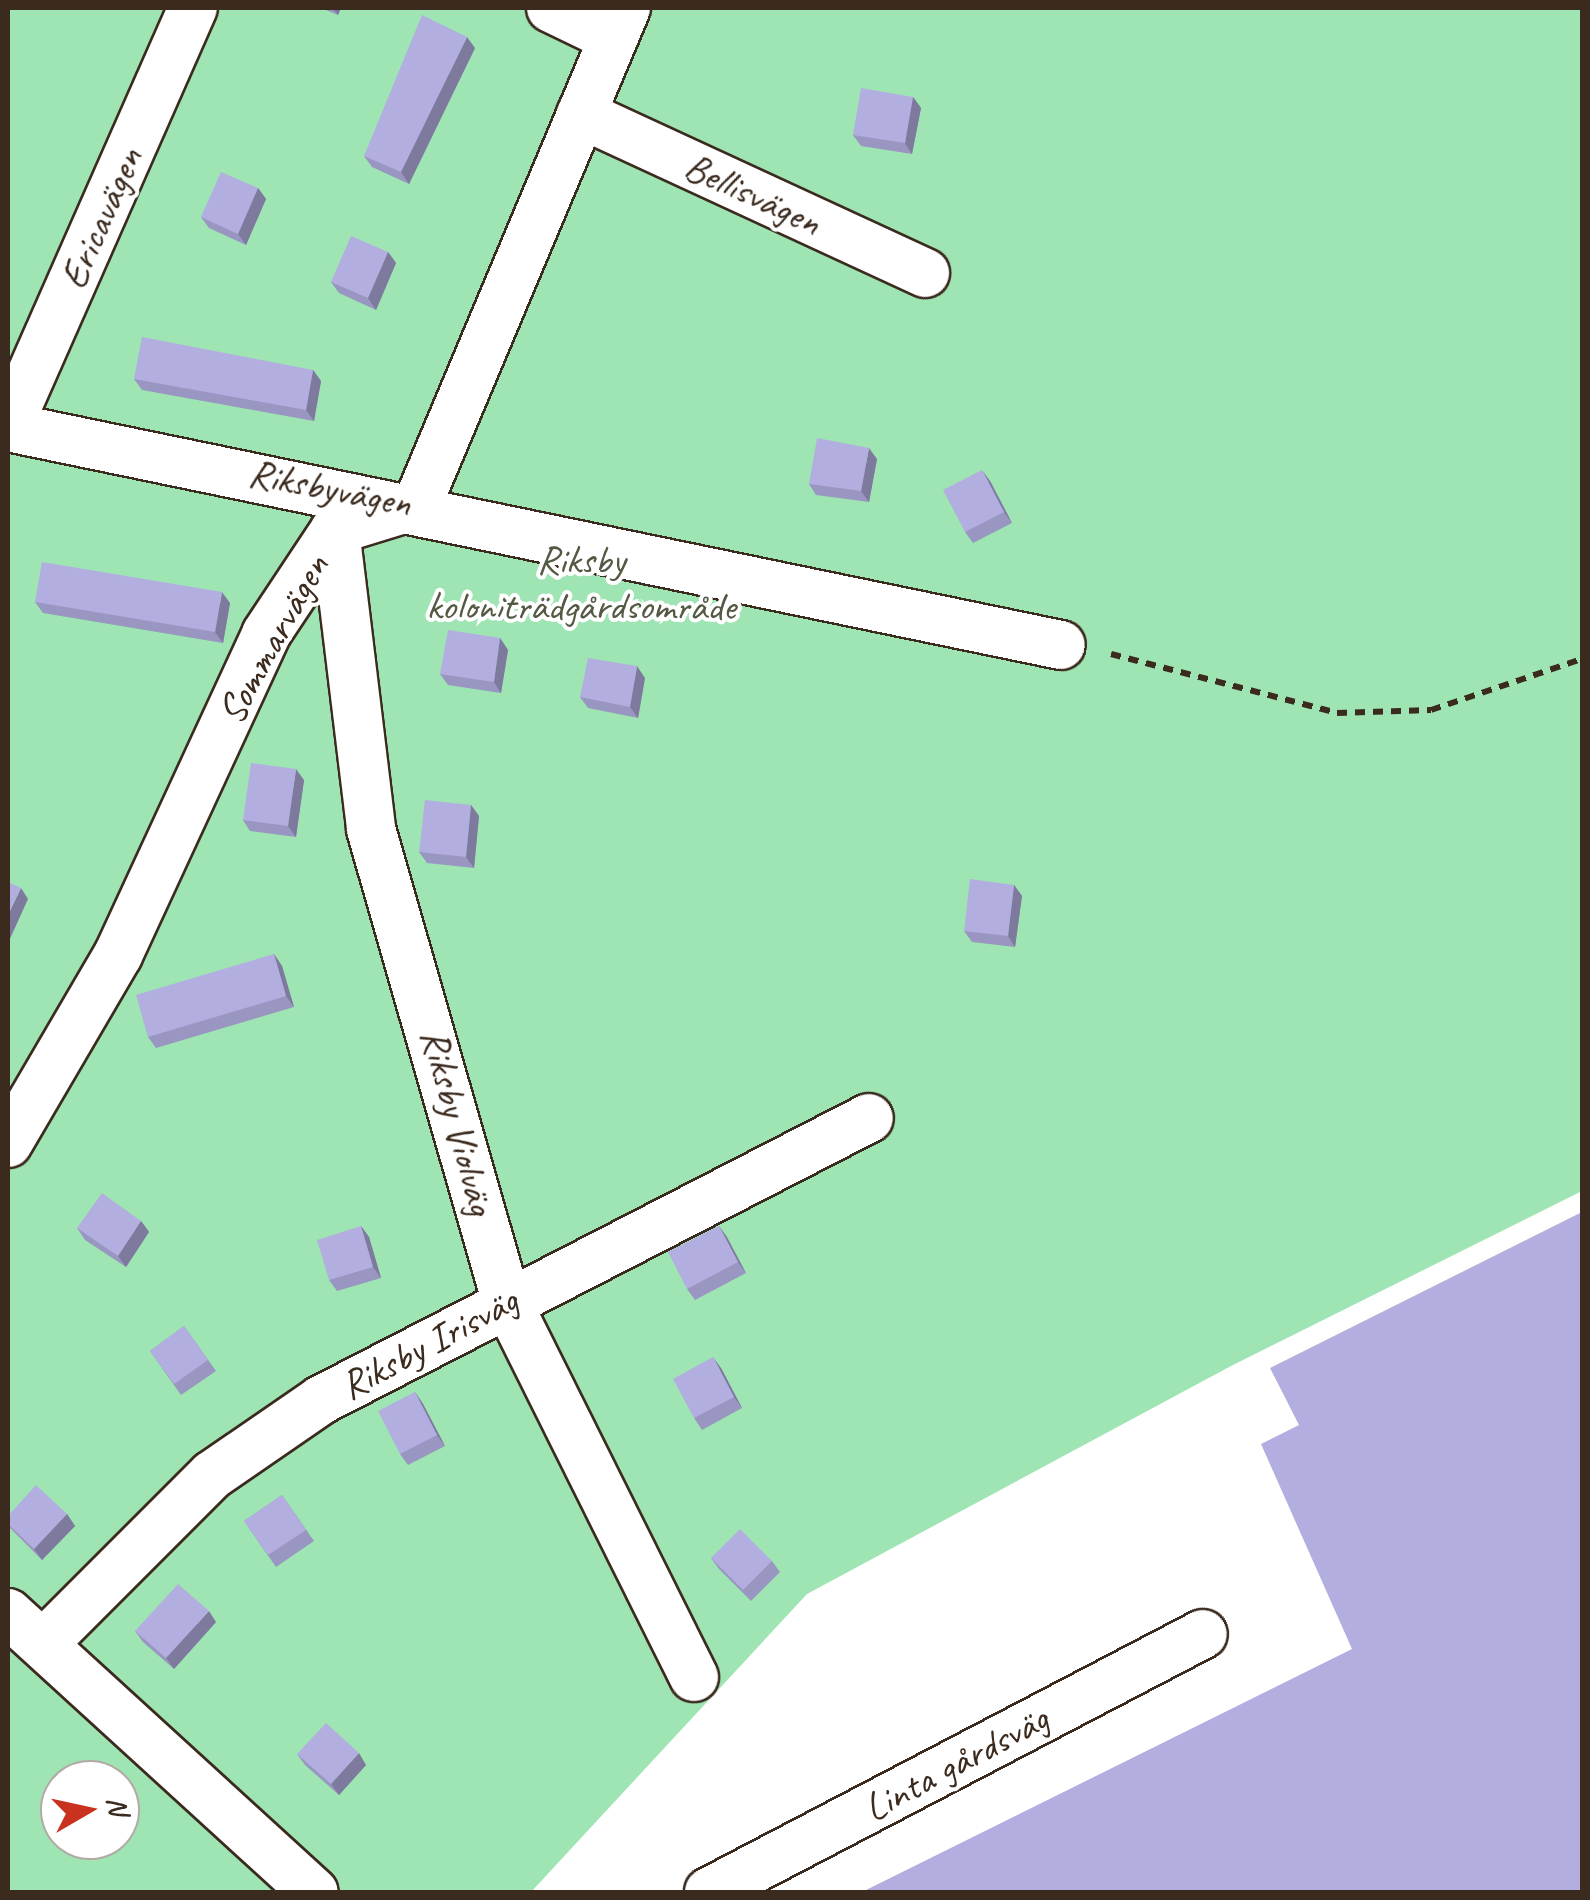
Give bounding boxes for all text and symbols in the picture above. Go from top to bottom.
street label: Ericavägen [49,140,153,296]
street label: Bellisvägen [677,142,829,246]
street label: Riksbyvägen [245,449,415,527]
park label: Riksby koloniträdgårdsområde [427,536,735,630]
street label: Sommarvägen [207,546,339,732]
street label: Riksby Violväg [410,1024,506,1220]
street label: Riksby Irisväg [332,1276,526,1410]
street label: Linta gårdsväg [855,1694,1057,1832]
north arrow [40,1760,140,1860]
text: N [100,1794,137,1817]

